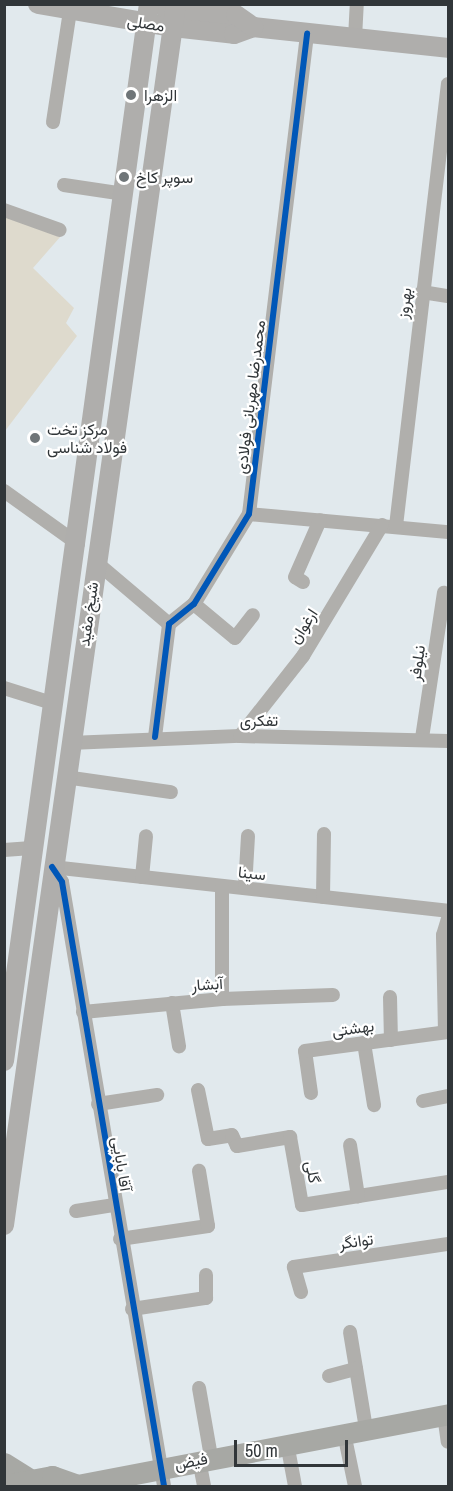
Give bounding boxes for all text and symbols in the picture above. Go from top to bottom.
street label: مصلی [126,11,166,35]
place label: الزهرا [144,85,177,105]
marker: الزهرا [122,86,140,104]
place label: سوپر کاخ [136,167,193,187]
marker: سوپر کاخ [117,170,131,184]
street label: بهروز [393,286,415,320]
street label: محمدرضا مهربانی فولادی [231,319,269,475]
place label: مرکز تخت فولاد شناسی [47,419,127,457]
marker: مرکز تخت فولاد شناسی [28,431,42,445]
street label: شیخ مفید [74,581,102,647]
street label: ارغوان [285,605,321,647]
street label: نیلوفر [405,644,429,682]
street label: تفکری [240,710,278,730]
street label: سینا [237,862,267,884]
street label: آبشار [191,973,223,995]
street label: بهشتی [331,1016,375,1040]
street label: آقا بابایی [108,1135,136,1193]
street label: گلی [302,1159,324,1185]
street label: توانگر [338,1229,374,1253]
scale bar [237,1428,351,1466]
text: 50 m [245,1438,278,1463]
street label: فیض [173,1448,209,1474]

